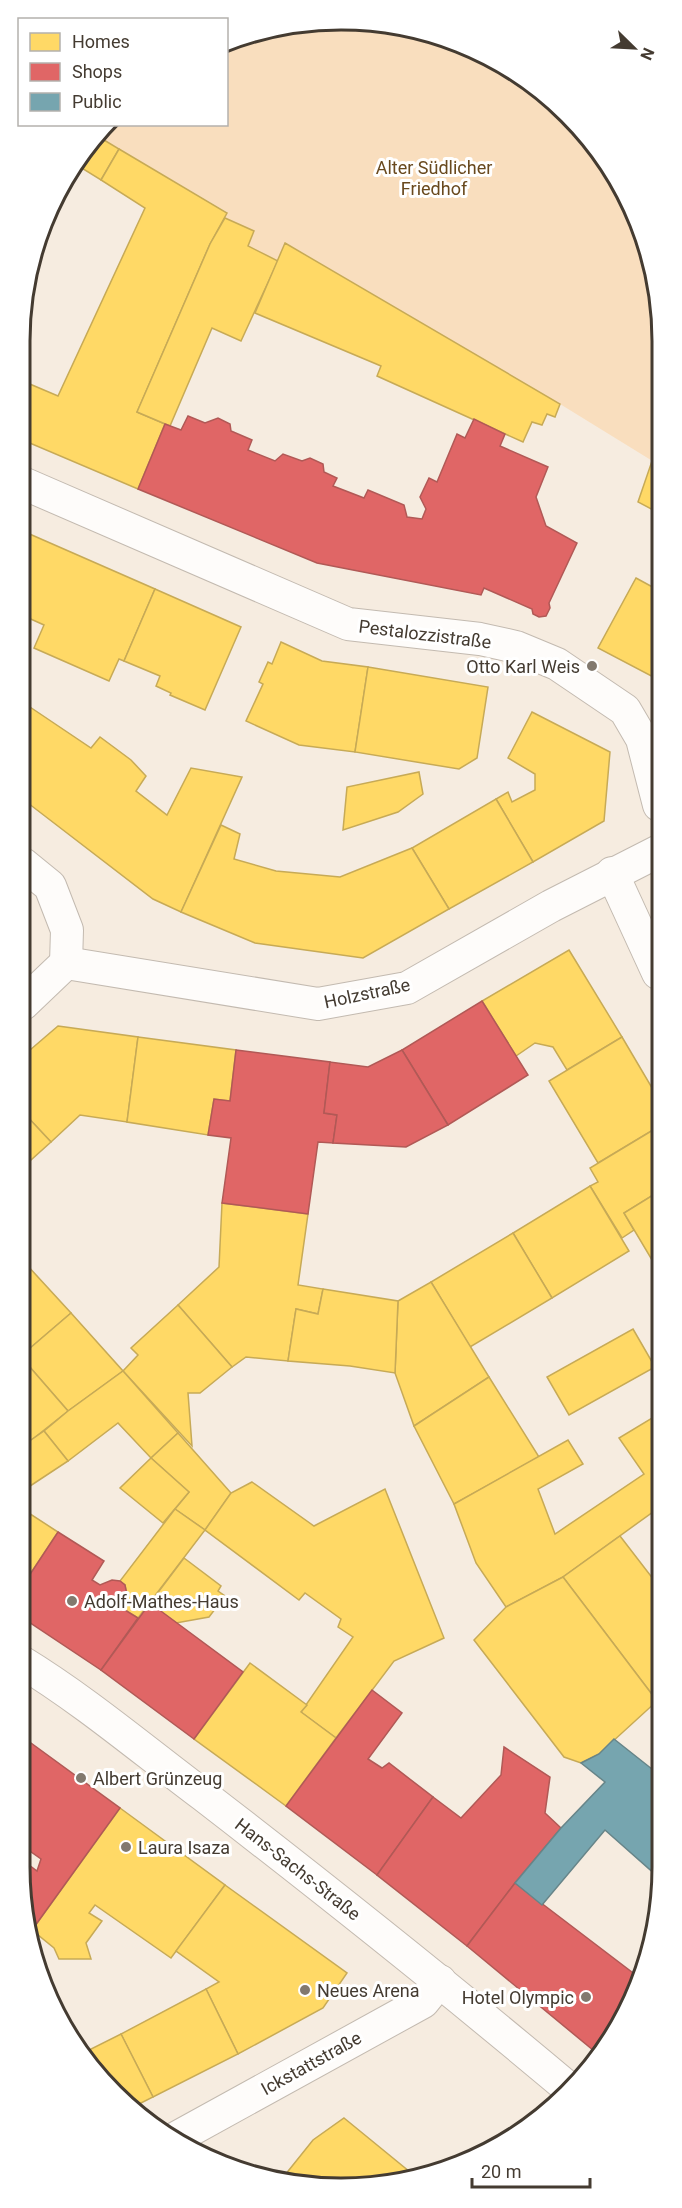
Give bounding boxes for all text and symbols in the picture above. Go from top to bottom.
legend [18,18,228,126]
north arrow [604,18,664,78]
text: Homes [72,31,130,52]
text: N [636,45,658,63]
text: Shops [72,61,122,82]
text: Public [72,91,122,112]
park label: Alter Südlicher Friedhof [376,157,492,199]
street label: Pestalozzistraße [357,615,493,653]
place label: Otto Karl Weis [466,656,580,677]
marker: Otto Karl Weis [585,659,599,673]
street label: Holzstraße [322,974,412,1012]
place label: Adolf-Mathes-Haus [84,1591,239,1612]
marker: Adolf-Mathes-Haus [65,1594,79,1608]
place label: Albert Grünzeug [93,1768,222,1789]
marker: Albert Grünzeug [74,1771,88,1785]
street label: Hans-Sachs-Straße [231,1814,365,1924]
place label: Laura Isaza [138,1837,230,1858]
marker: Laura Isaza [119,1840,133,1854]
place label: Neues Arena [317,1980,420,2001]
marker: Neues Arena [298,1983,312,1997]
place label: Hotel Olympic [462,1987,574,2008]
marker: Hotel Olympic [579,1990,593,2004]
street label: Ickstattstraße [257,2027,365,2099]
scale bar [472,2151,590,2189]
text: 20 m [481,2161,521,2182]

